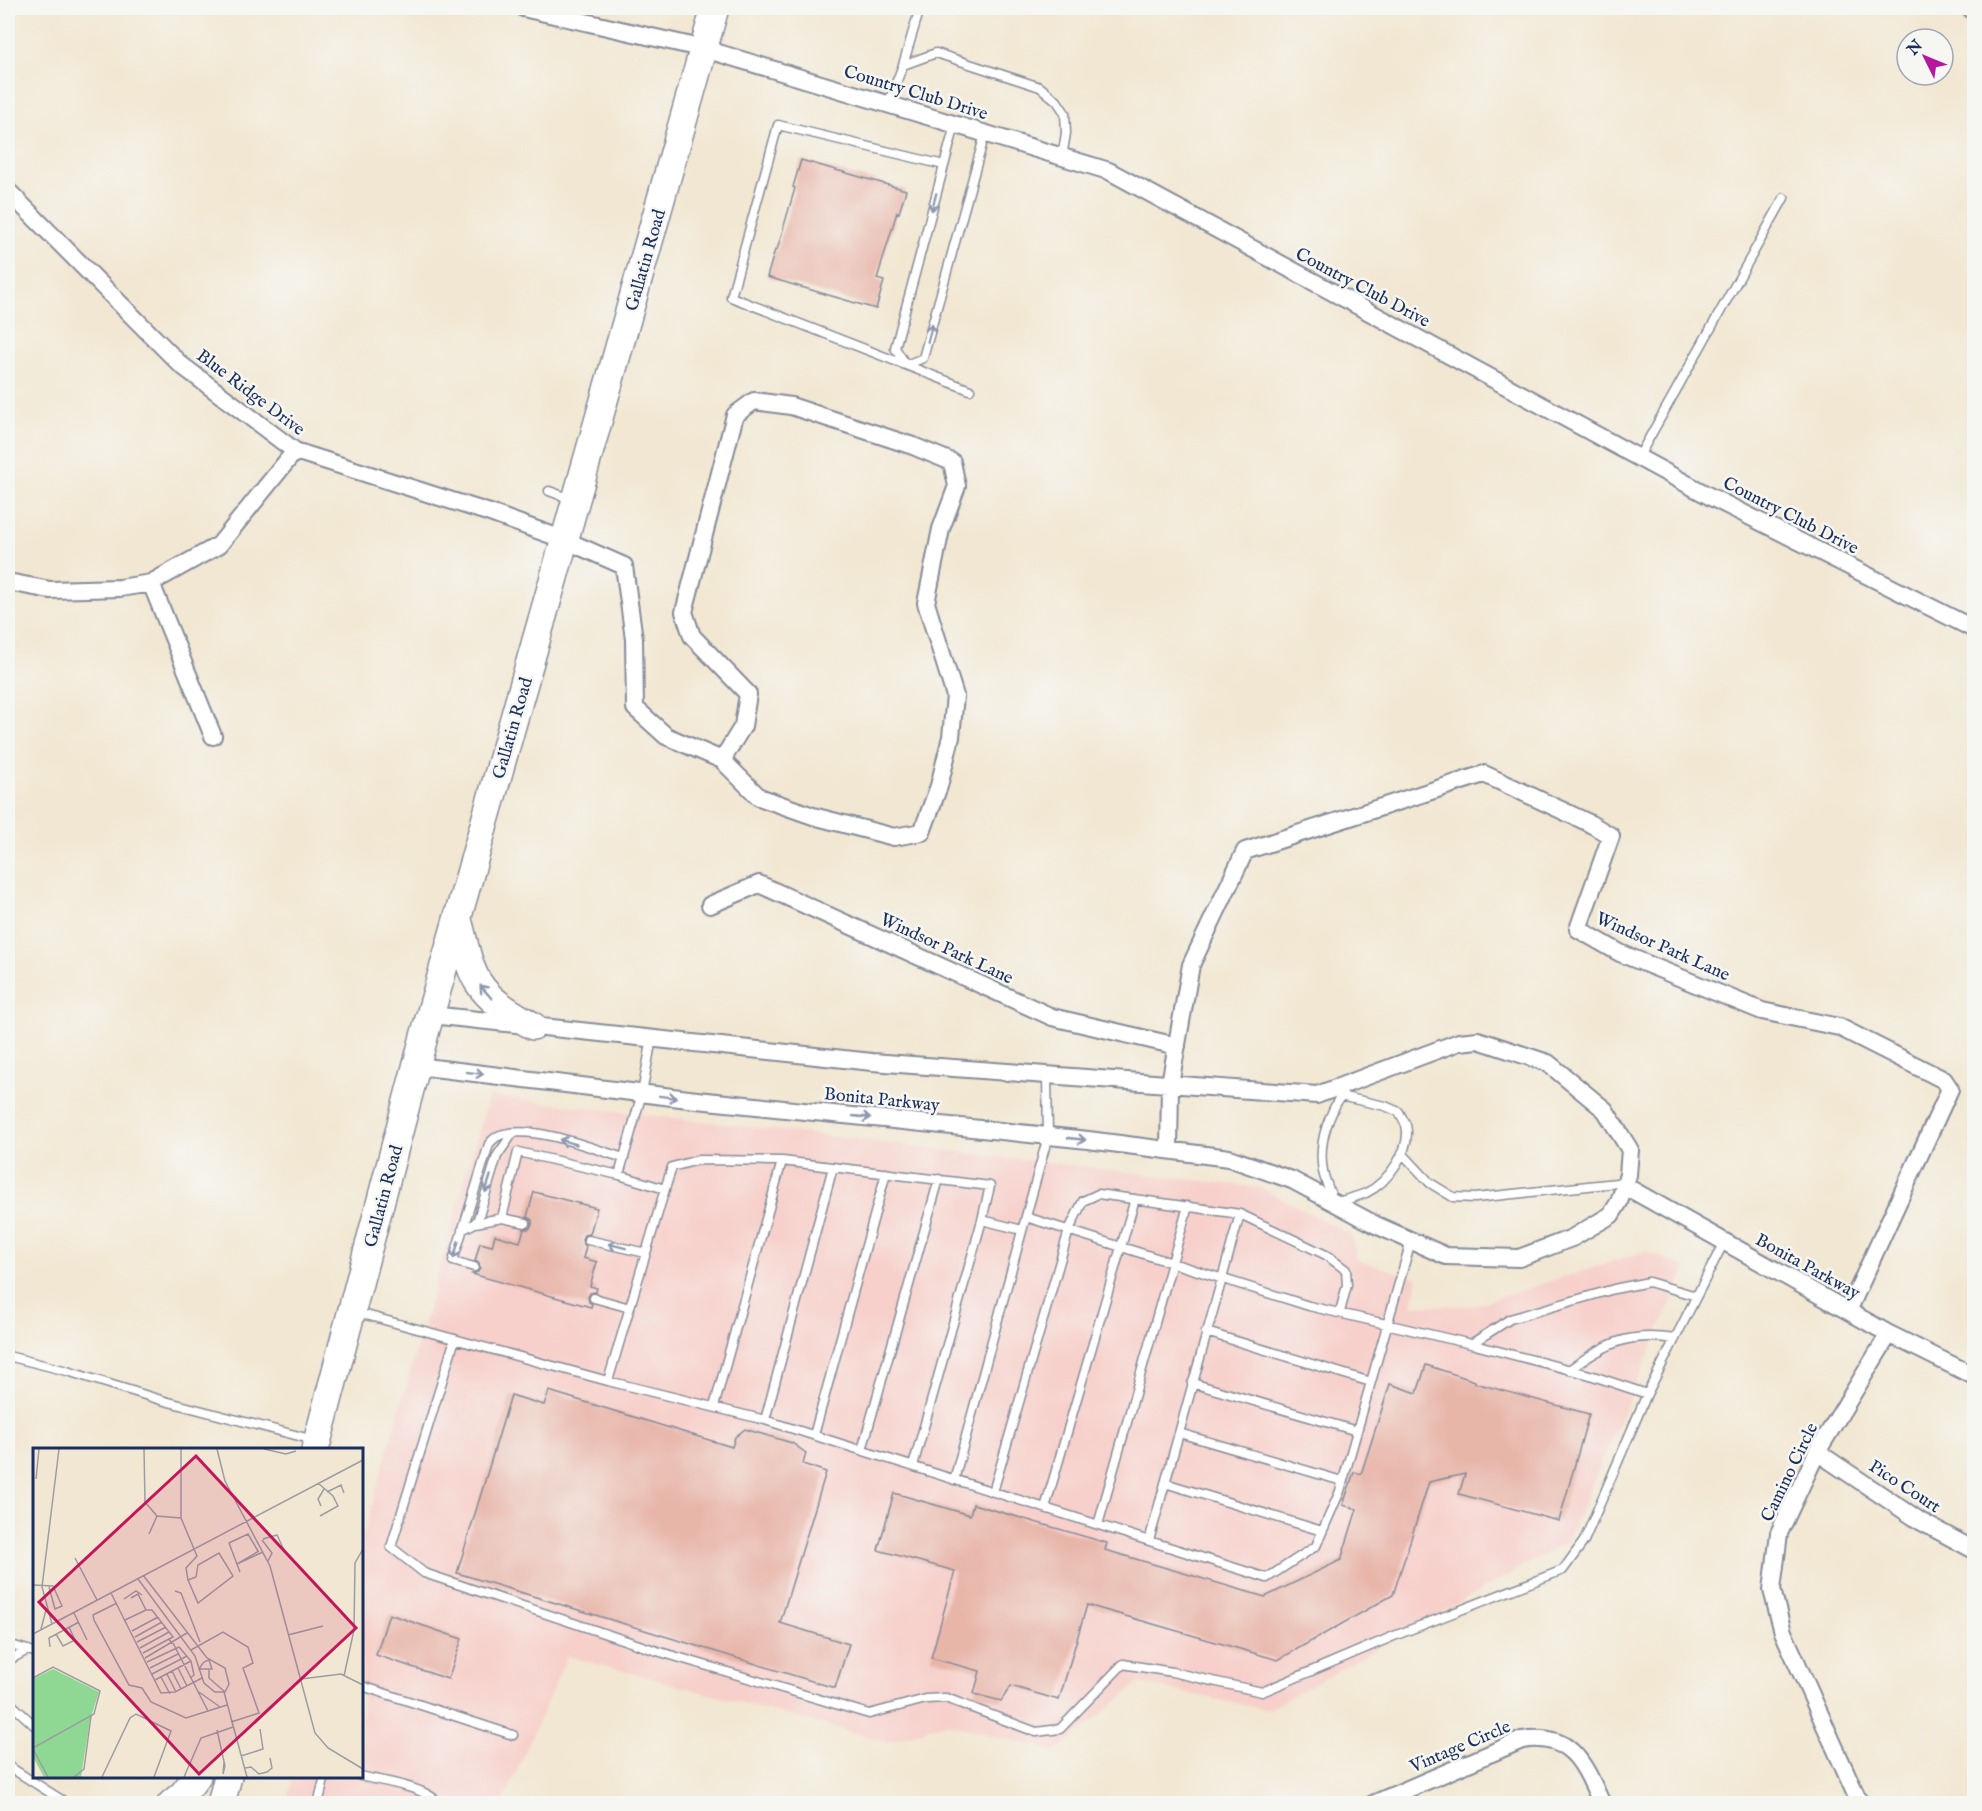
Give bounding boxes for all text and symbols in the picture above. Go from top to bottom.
north arrow [1895,27,1955,87]
text: N [1903,36,1928,61]
street label: Country Club Drive [841,61,990,126]
one-way arrow [928,192,940,211]
street label: Gallatin Road [621,206,672,314]
street label: Country Club Drive [1291,243,1434,334]
one-way arrow [925,324,936,343]
street label: Blue Ridge Drive [191,345,309,442]
street label: Country Club Drive [1719,472,1862,561]
street label: Gallatin Road [488,674,539,782]
street label: Windsor Park Lane [876,908,1017,990]
street label: Windsor Park Lane [1592,908,1733,987]
one-way arrow [479,985,493,1000]
one-way arrow [464,1068,484,1079]
street label: Bonita Parkway [823,1083,941,1118]
one-way arrow [658,1091,678,1102]
one-way arrow [852,1112,872,1123]
one-way arrow [1067,1134,1087,1145]
one-way arrow [559,1136,578,1147]
street label: Gallatin Road [360,1142,409,1250]
one-way arrow [482,1174,493,1193]
street label: Bonita Parkway [1751,1229,1864,1306]
one-way arrow [450,1240,461,1259]
one-way arrow [608,1240,627,1252]
street label: Camino Circle [1756,1419,1824,1526]
inset map [33,1448,363,1778]
street label: Pico Court [1864,1456,1944,1519]
street label: Vintage Circle [1406,1716,1514,1779]

